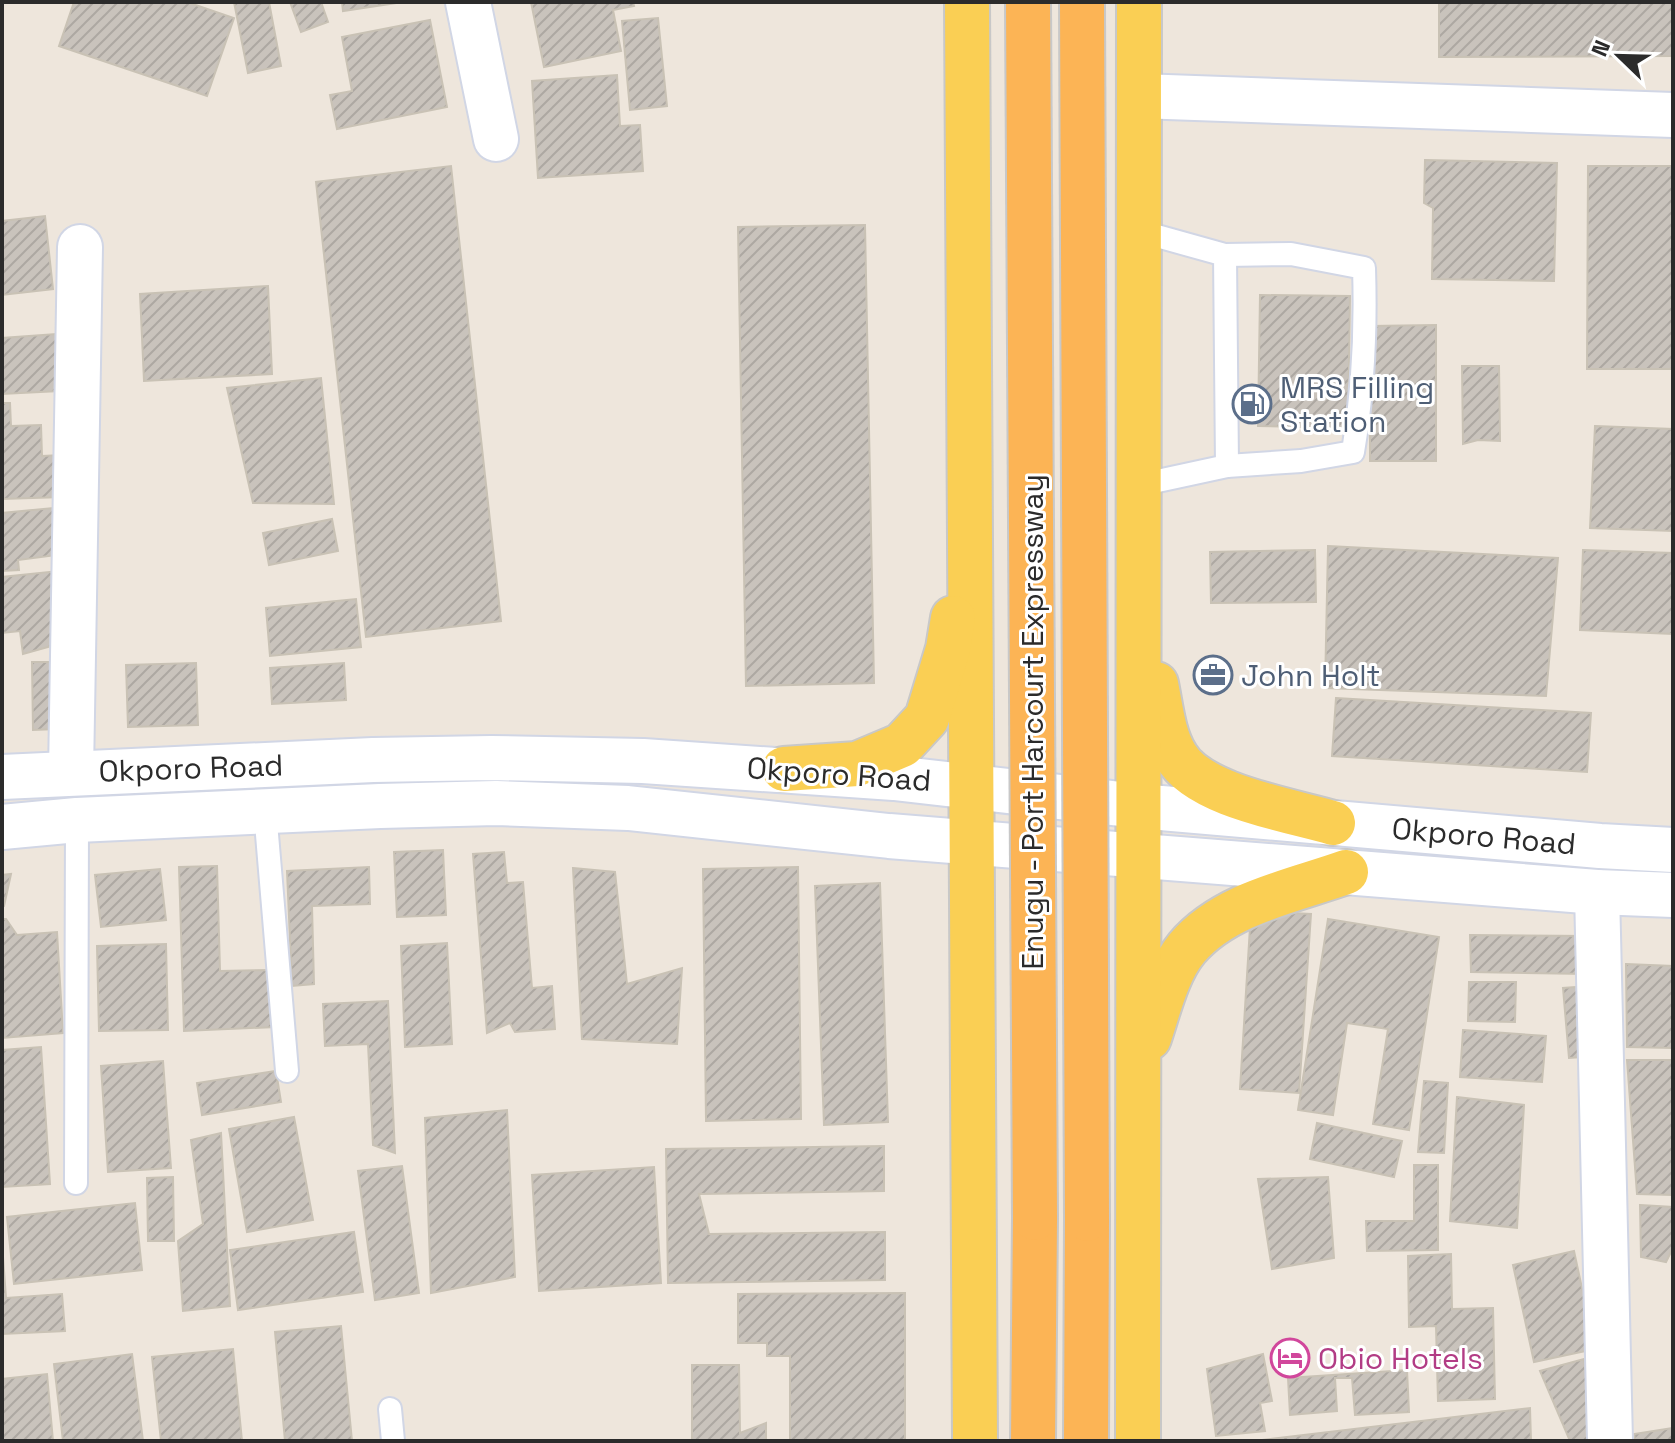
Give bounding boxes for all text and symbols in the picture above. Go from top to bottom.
north arrow [1579,16,1659,96]
text: N [1585,36,1616,60]
place label: MRS Filling Station [1280,368,1434,441]
fuel station icon: MRS Filling Station [1231,383,1273,425]
street label: Enugu - Port Harcourt Expressway [1013,474,1052,970]
office icon: John Holt [1192,654,1234,696]
place label: John Holt [1241,656,1380,695]
street label: Okporo Road [98,745,284,791]
street label: Okporo Road [745,748,933,800]
street label: Okporo Road [1390,809,1578,863]
hotel icon: Obio Hotels [1269,1337,1311,1379]
place label: Obio Hotels [1318,1339,1483,1378]

